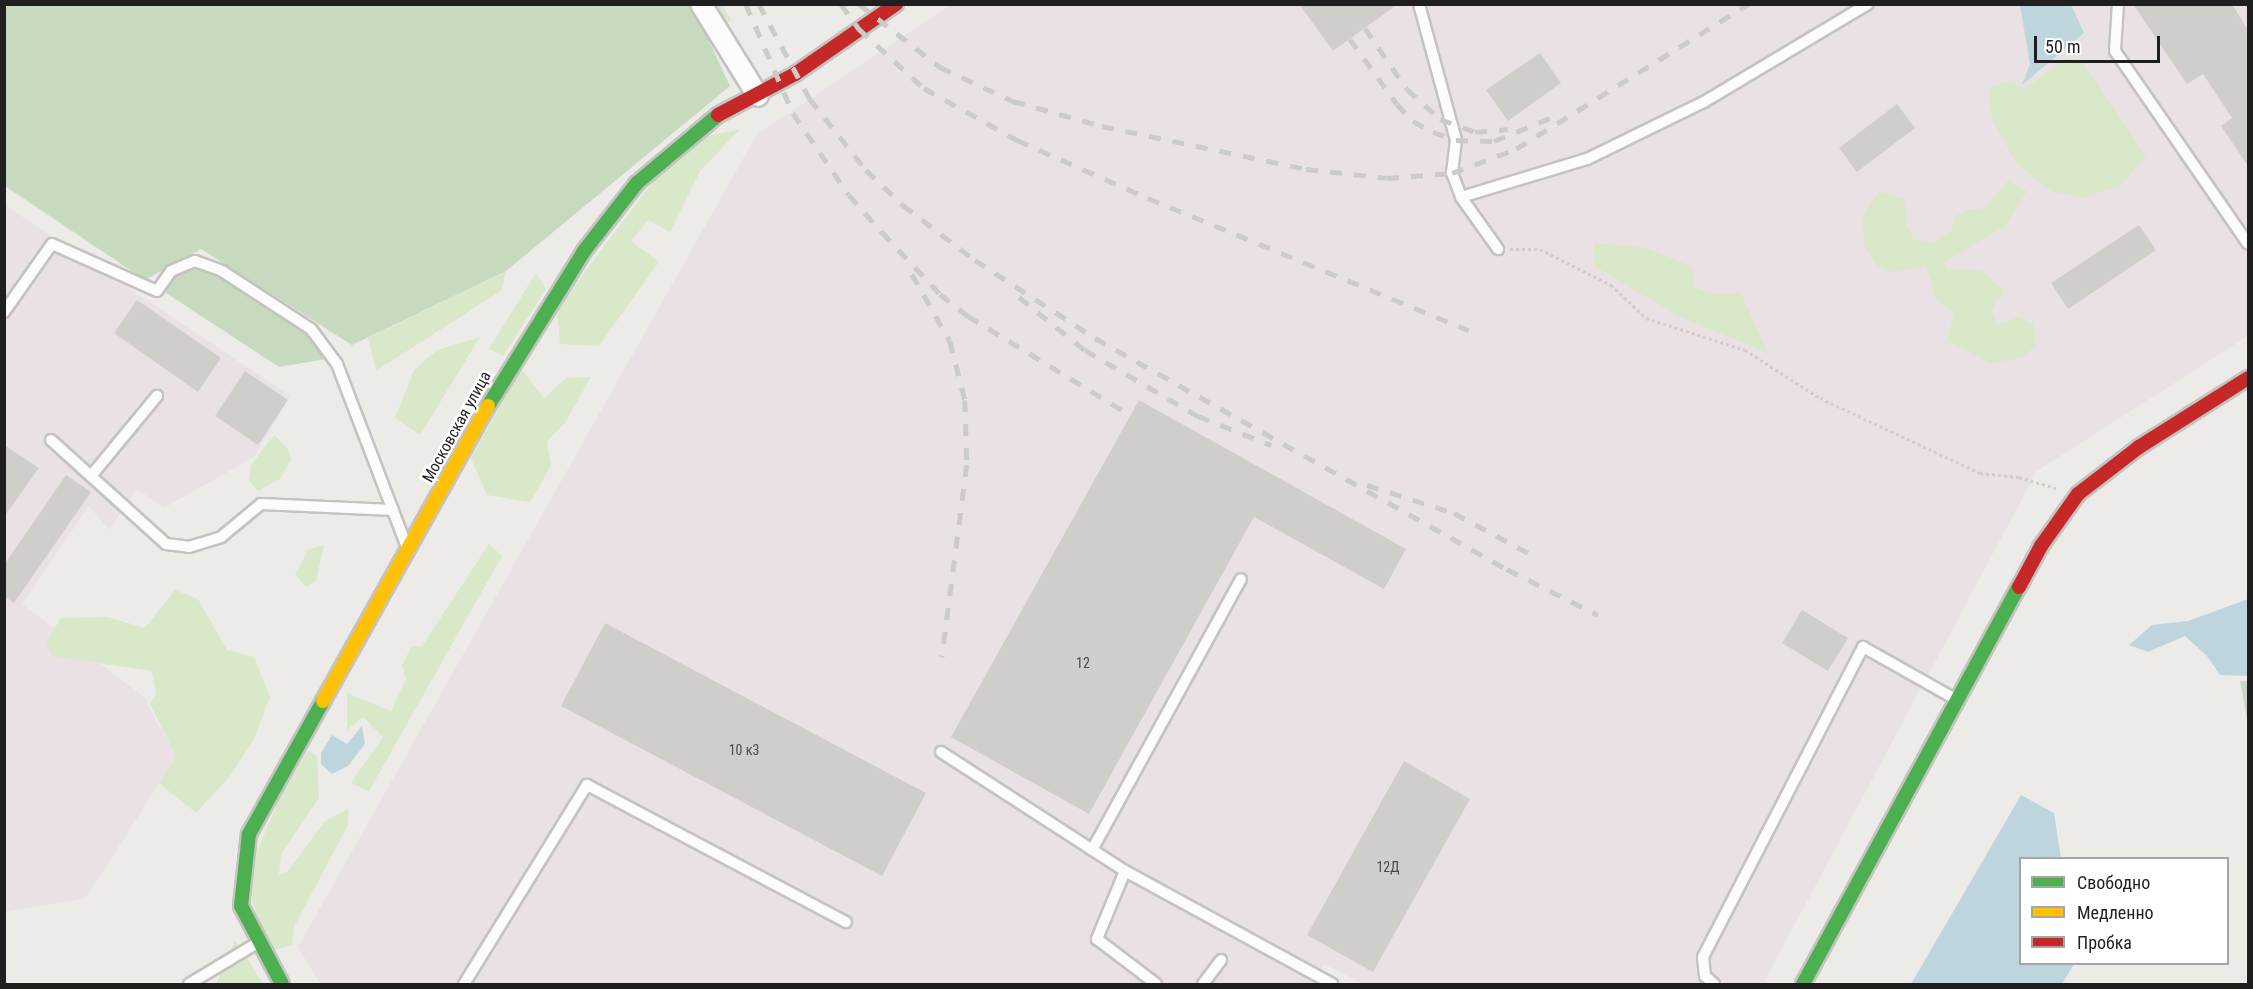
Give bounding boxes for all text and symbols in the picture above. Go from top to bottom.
scale bar [2037,24,2163,62]
text: 50 m [2045,36,2080,57]
street label: Московская улица [419,368,495,486]
house number: 12 [1076,655,1090,671]
house number: 10 к3 [729,742,759,758]
legend [2019,857,2229,965]
house number: 12Д [1376,859,1400,875]
text: Свободно [2077,872,2150,893]
text: Медленно [2077,902,2154,923]
text: Пробка [2077,932,2132,953]

